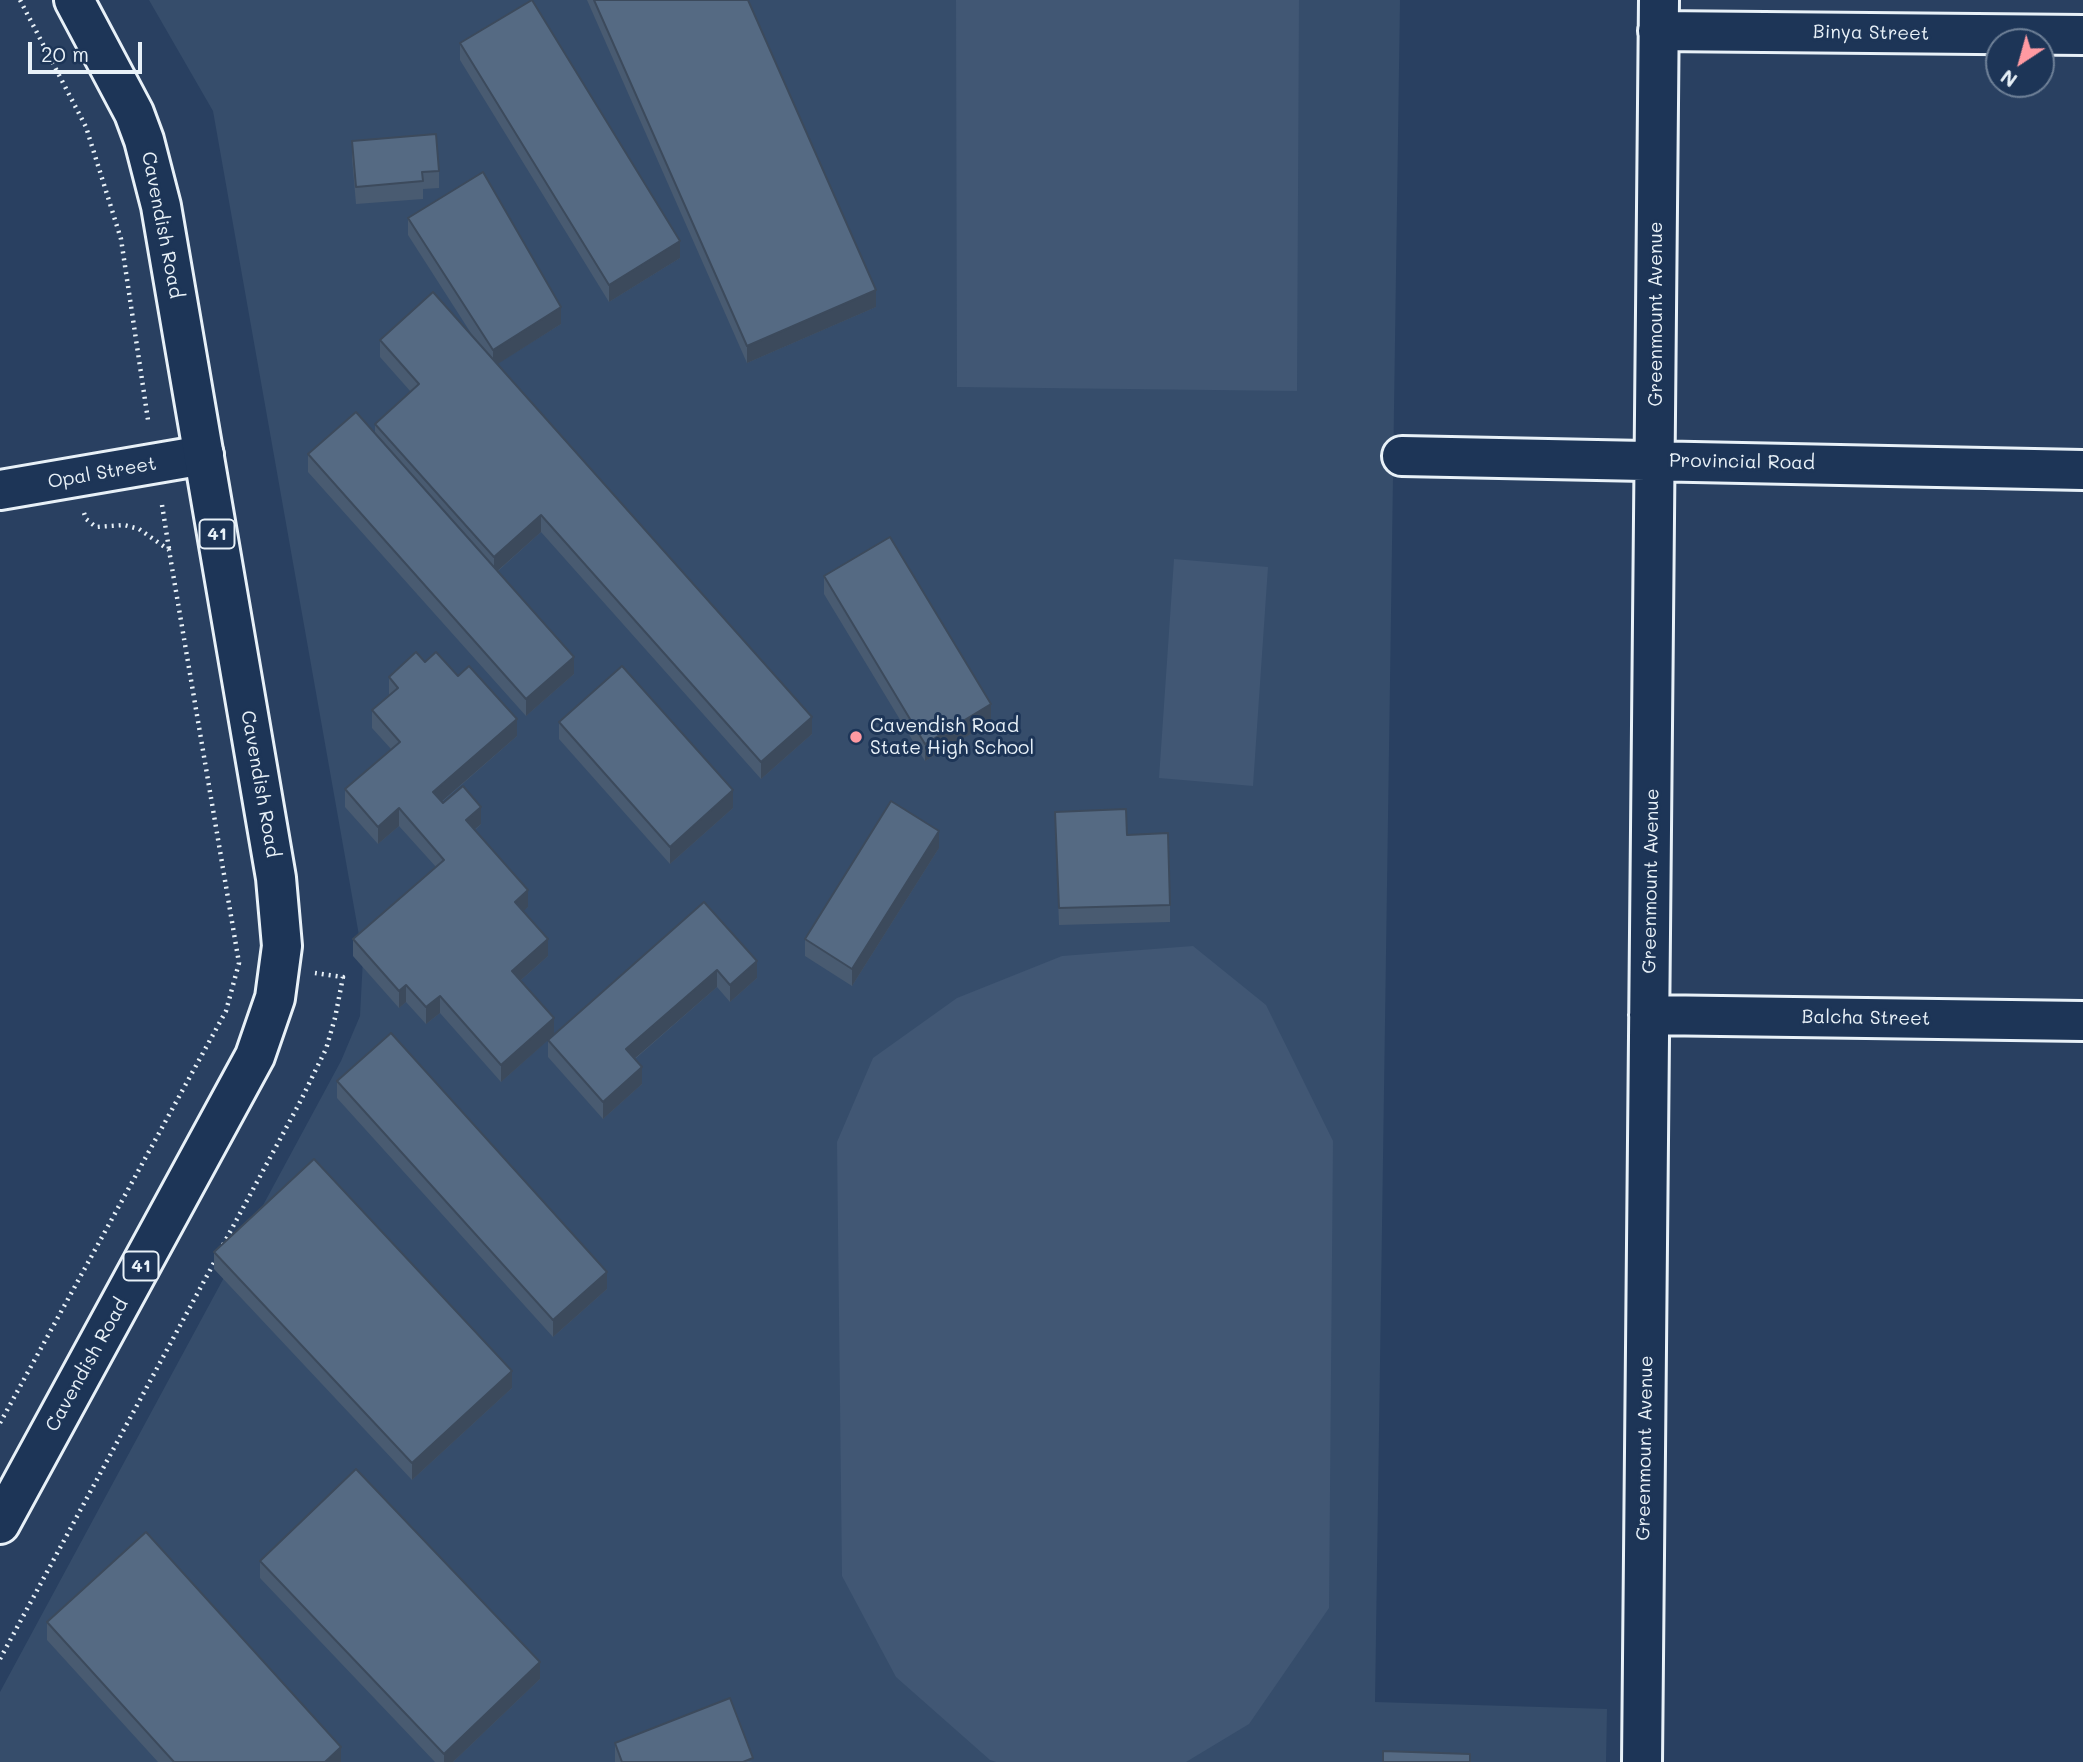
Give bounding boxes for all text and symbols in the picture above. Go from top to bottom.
street label: Binya Street [1813,21,1929,45]
scale bar [32,28,145,72]
north arrow [1985,28,2055,98]
text: 20 m [41,40,89,67]
text: N [1995,64,2022,93]
street label: Cavendish Road [137,150,187,300]
street label: Greenmount Avenue [1645,221,1667,407]
street label: Provincial Road [1669,449,1815,475]
street label: Opal Street [46,452,158,494]
road number: 41 [200,520,234,548]
street label: Cavendish Road [236,709,284,859]
place label: Cavendish Road State High School [870,715,1034,759]
marker: Cavendish Road State High School [848,729,864,745]
street label: Greenmount Avenue [1638,788,1664,974]
street label: Balcha Street [1801,1005,1931,1031]
road number: 41 [124,1252,158,1280]
street label: Cavendish Road [41,1294,133,1436]
street label: Greenmount Avenue [1632,1355,1658,1541]

